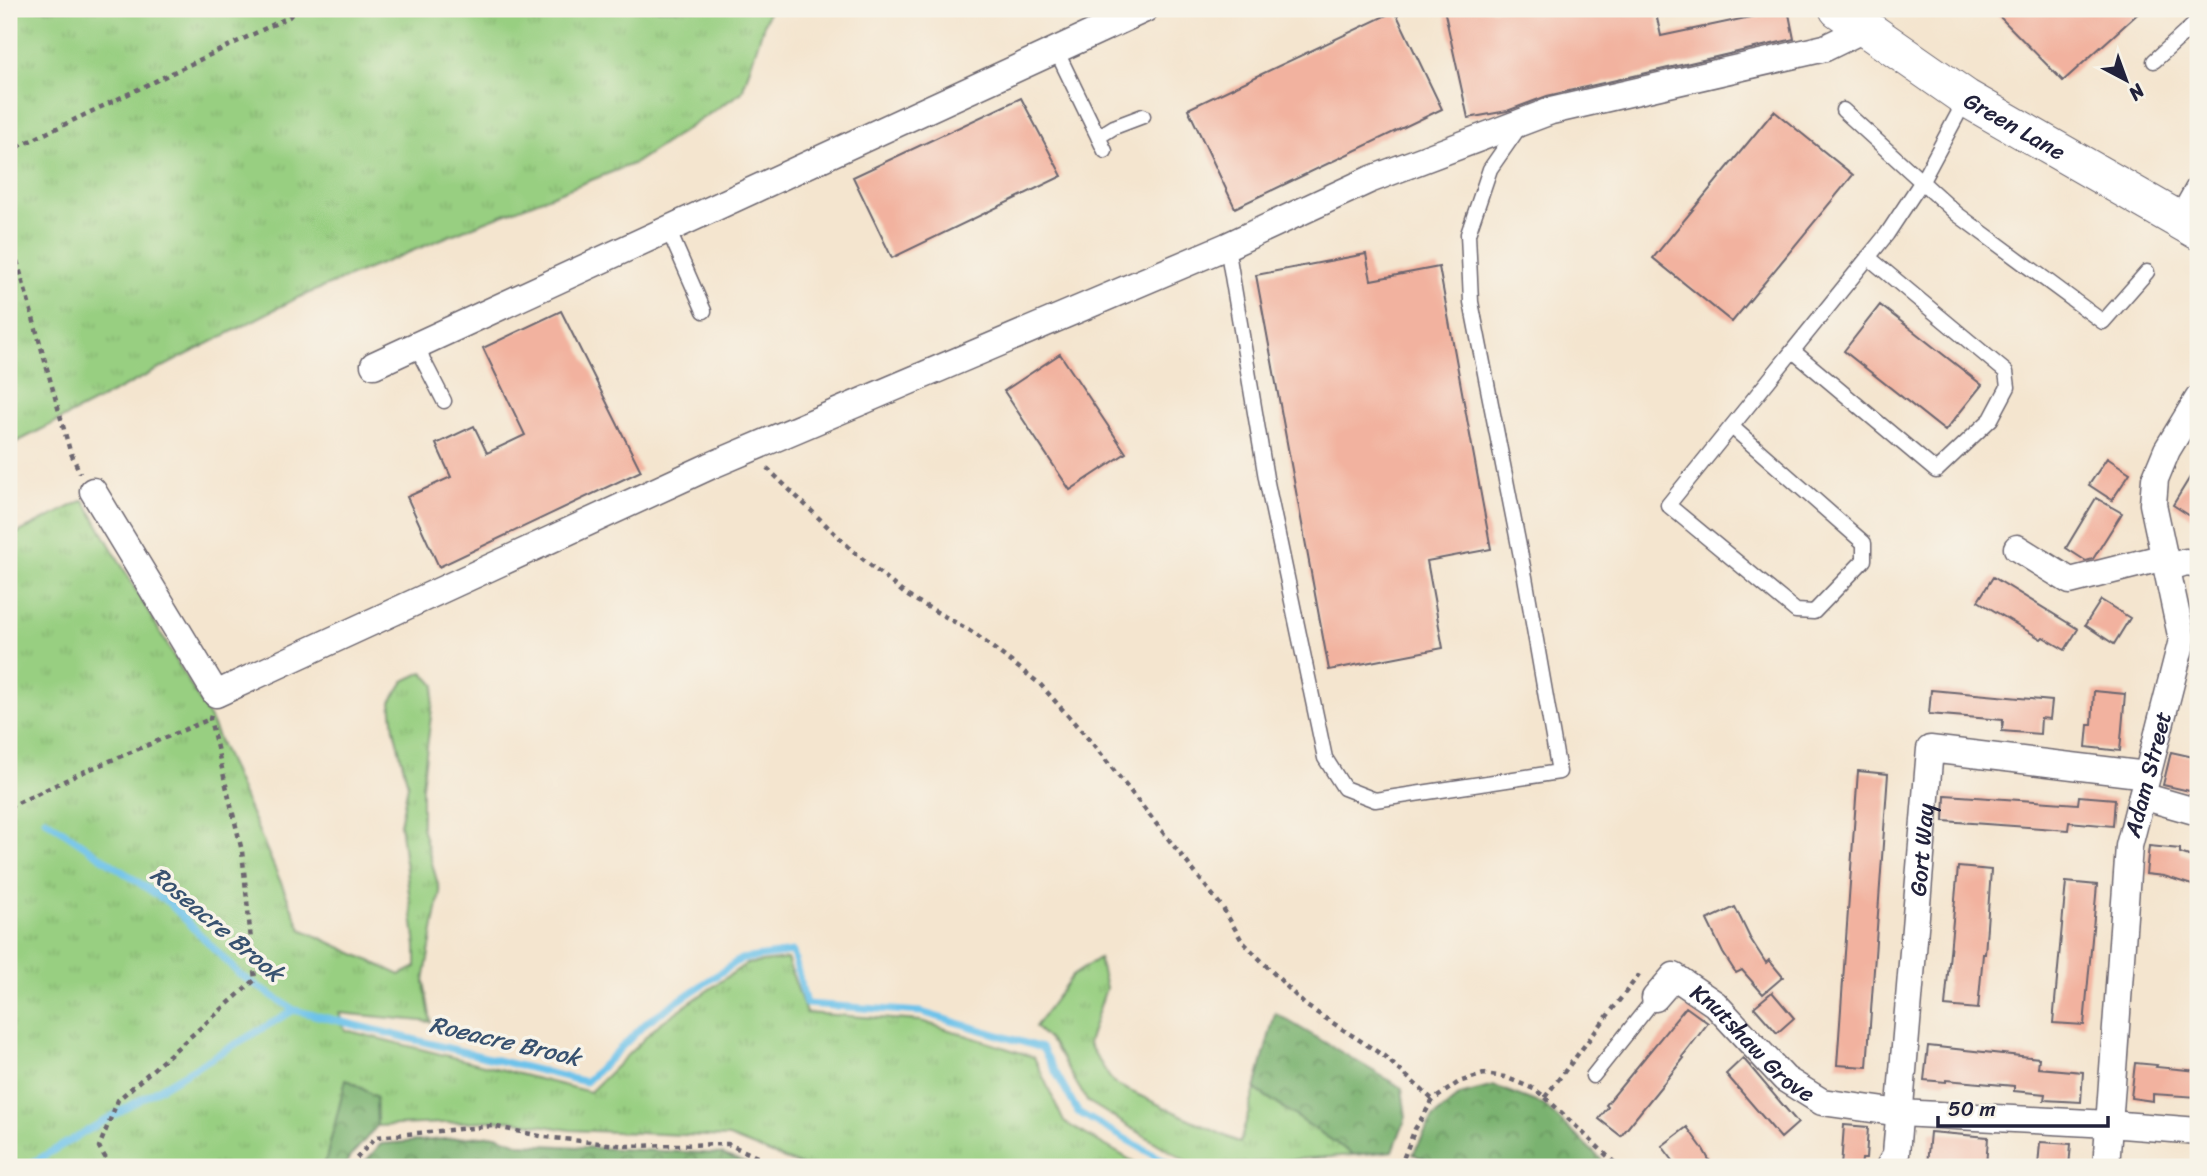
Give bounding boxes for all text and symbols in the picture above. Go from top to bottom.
north arrow [2092,46,2162,116]
text: N [2120,75,2153,110]
street label: Green Lane [1956,80,2074,172]
street label: Adam Street [2111,707,2183,843]
street label: Gort Way [1897,802,1946,898]
water label: Roseacre Brook [141,855,296,995]
street label: Knutshaw Grove [1682,972,1823,1114]
water label: Roeacre Brook [426,1003,588,1079]
scale bar [1938,1085,2107,1129]
text: 50 m [1948,1090,1996,1128]

